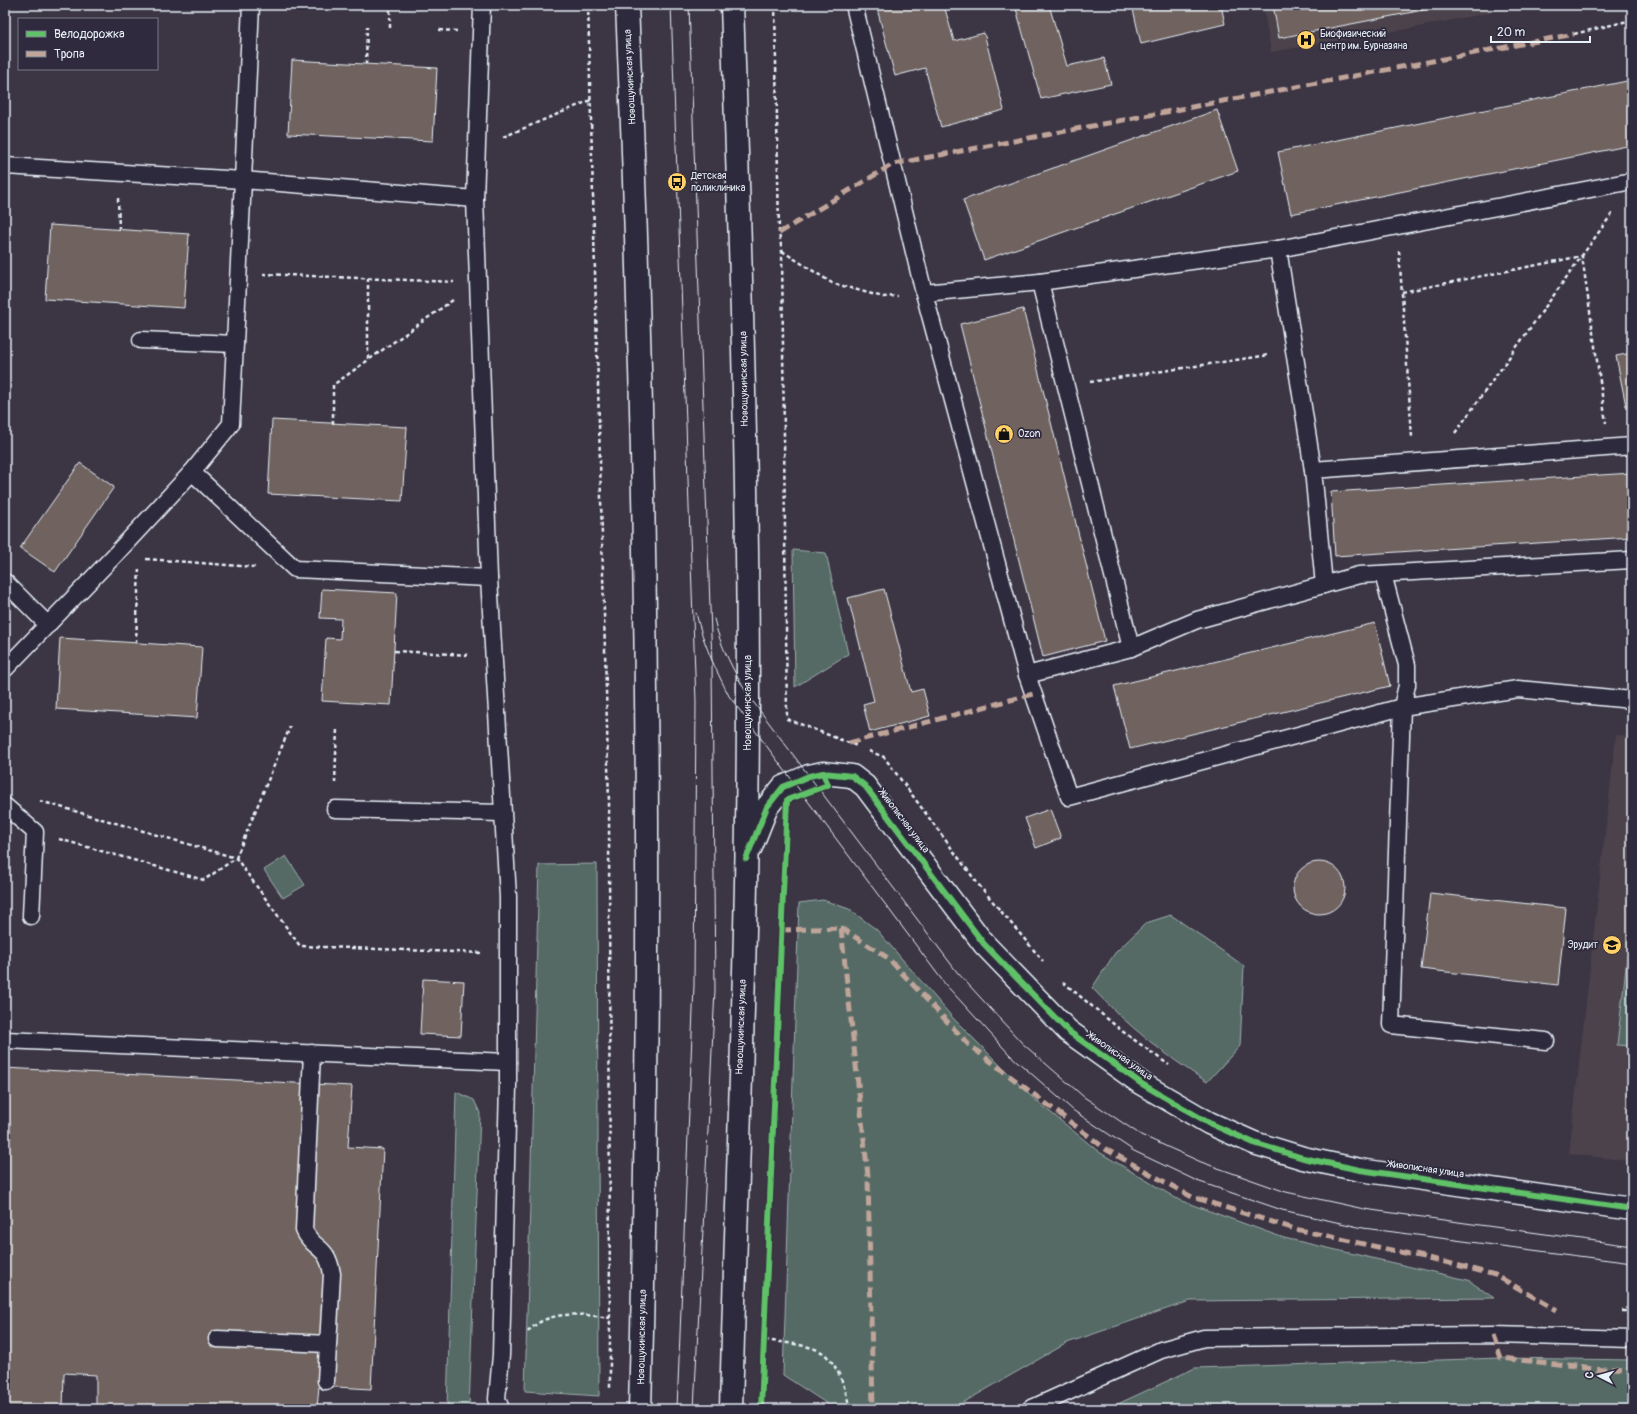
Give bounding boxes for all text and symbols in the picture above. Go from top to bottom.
legend [18,18,158,70]
scale bar [1491,18,1590,44]
text: 20 m [1497,25,1526,40]
text: Велодорожка [54,27,125,42]
place label: Биофизический центр им. Бурназяна [1320,28,1408,52]
street label: Новощукинская улица [621,29,638,125]
hospital icon: Биофизический центр им. Бурназяна [1295,29,1317,51]
text: Тропа [54,47,85,62]
place label: Детская поликлиника [690,170,746,194]
bus stop icon: Детская поликлиника [666,171,688,193]
street label: Новощукинская улица [737,331,751,427]
shop icon: Ozon [993,423,1015,445]
place label: Ozon [1018,428,1041,440]
street label: Новощукинская улица [742,655,754,751]
street label: Живописная улица [875,785,932,856]
school or university icon: Эрудит [1601,934,1623,956]
place label: Эрудит [1568,939,1598,951]
street label: Новощукинская улица [733,979,749,1075]
street label: Живописная улица [1083,1028,1155,1083]
street label: Живописная улица [1385,1157,1465,1180]
street label: Новощукинская улица [635,1289,649,1385]
north arrow [1579,1356,1619,1396]
text: С [1583,1371,1596,1379]

